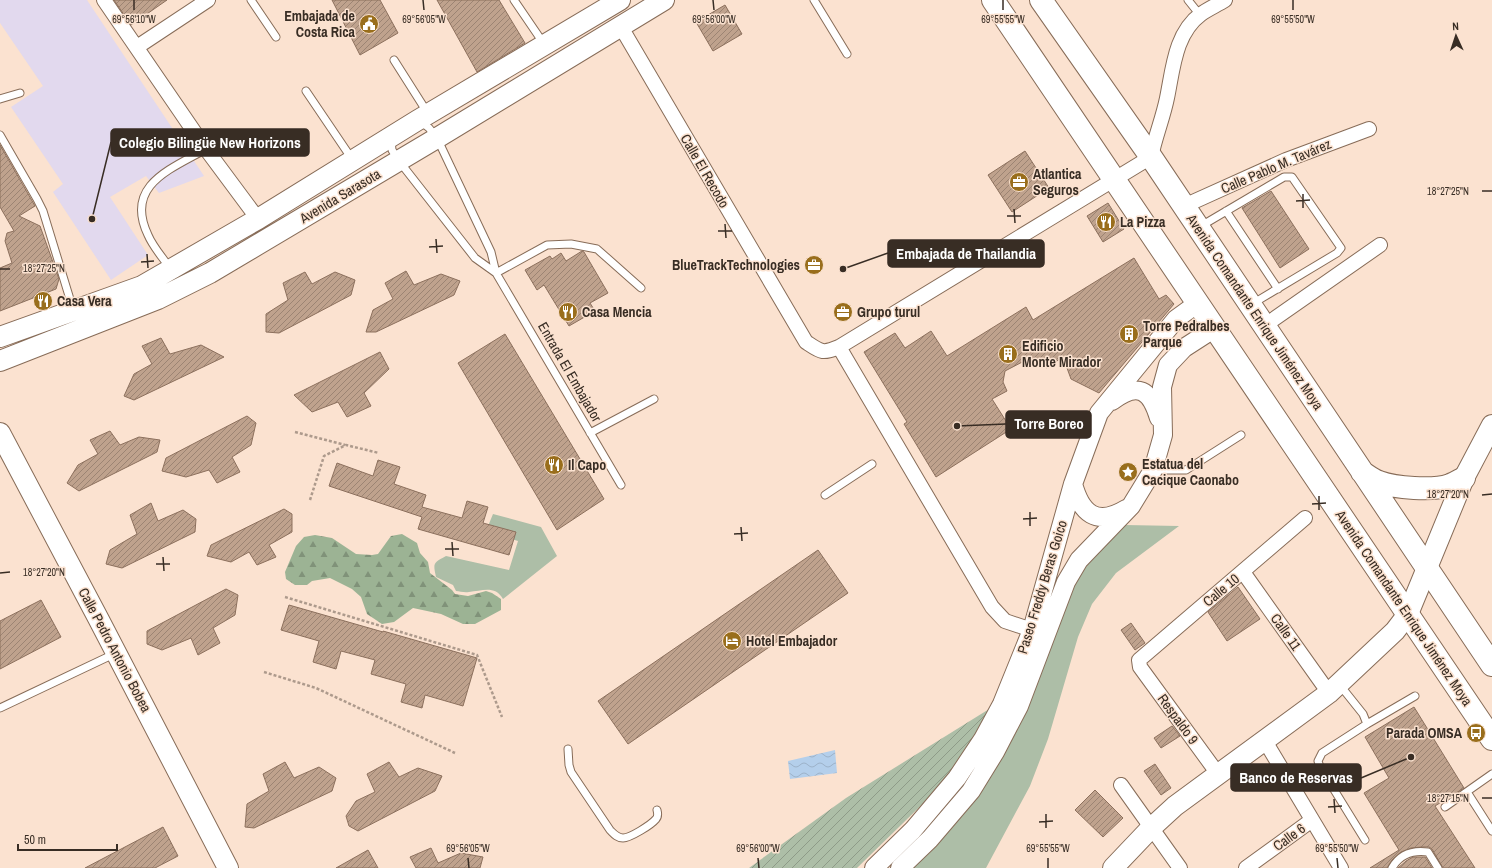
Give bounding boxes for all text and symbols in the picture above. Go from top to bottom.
place label: Embajada de Costa Rica [284,7,356,41]
text: 69°56'10"W [112,13,156,26]
public building icon: Embajada de Costa Rica [358,13,380,35]
text: 69°56'05"W [402,13,446,26]
text: 69°56'00"W [692,13,736,26]
text: 69°55'55"W [981,13,1025,26]
text: 69°55'50"W [1271,13,1315,26]
north arrow [1436,16,1476,56]
text: N [1452,19,1459,33]
callout: Colegio Bilingüe New Horizons [111,129,309,156]
street label: Calle El Recodo [677,131,733,211]
text: Colegio Bilingüe New Horizons [119,132,301,153]
street label: Calle Pablo M. Tavárez [1218,135,1334,197]
street label: Avenida Sarasota [295,165,384,228]
place label: Atlantica Seguros [1033,165,1082,199]
office icon: Atlantica Seguros [1008,171,1030,193]
text: 18°27'25"N [1427,185,1469,198]
street label: Avenida Comandante Enrique Jiménez Moya [1182,210,1328,414]
restaurant icon: La Pizza [1095,211,1117,233]
place label: La Pizza [1120,213,1166,231]
callout: Embajada de Thailandia [888,240,1044,267]
text: Embajada de Thailandia [896,243,1036,264]
office icon: BlueTrackTechnologies [803,254,825,276]
place label: BlueTrackTechnologies [672,256,800,274]
text: 18°27'25"N [23,262,65,275]
restaurant icon: Casa Vera [32,290,54,312]
place label: Casa Vera [57,292,112,310]
restaurant icon: Casa Mencia [557,301,579,323]
office icon: Grupo turul [832,301,854,323]
place label: Casa Mencia [582,303,652,321]
place label: Grupo turul [857,303,920,321]
place label: Torre Pedralbes Parque [1143,317,1230,351]
street label: Entrada El Embajador [534,319,606,425]
building icon: Torre Pedralbes Parque [1118,323,1140,345]
place label: Edificio Monte Mirador [1022,337,1102,371]
building icon: Edificio Monte Mirador [997,343,1019,365]
callout: Torre Boreo [1006,411,1091,438]
text: Torre Boreo [1014,413,1084,434]
restaurant icon: Il Capo [543,454,565,476]
place label: Estatua del Cacique Caonabo [1142,455,1239,489]
place label: Il Capo [568,456,606,474]
place icon: Estatua del Cacique Caonabo [1117,461,1139,483]
text: 18°27'20"N [1427,488,1469,501]
street label: Avenida Comandante Enrique Jiménez Moya [1331,506,1477,710]
street label: Paseo Freddy Beras Goico [1013,518,1071,656]
text: 18°27'20"N [23,566,65,579]
street label: Calle 10 [1199,570,1243,610]
street label: Calle Pedro Antonio Bobea [75,585,156,716]
street label: Calle 11 [1267,610,1306,655]
hotel icon: Hotel Embajador [721,630,743,652]
place label: Hotel Embajador [746,632,838,650]
street label: Respaldo 9 [1154,690,1202,748]
bus stop icon: Parada OMSA [1465,722,1487,744]
place label: Parada OMSA [1386,724,1463,742]
callout: Banco de Reservas [1231,764,1361,791]
text: Banco de Reservas [1239,767,1353,788]
text: 18°27'15"N [1427,792,1469,805]
street label: Calle 6 [1269,819,1309,855]
scale bar [18,826,117,852]
text: 50 m [24,832,46,848]
text: 69°56'05"W [446,842,490,855]
text: 69°56'00"W [736,842,780,855]
text: 69°55'55"W [1026,842,1070,855]
text: 69°55'50"W [1315,842,1359,855]

